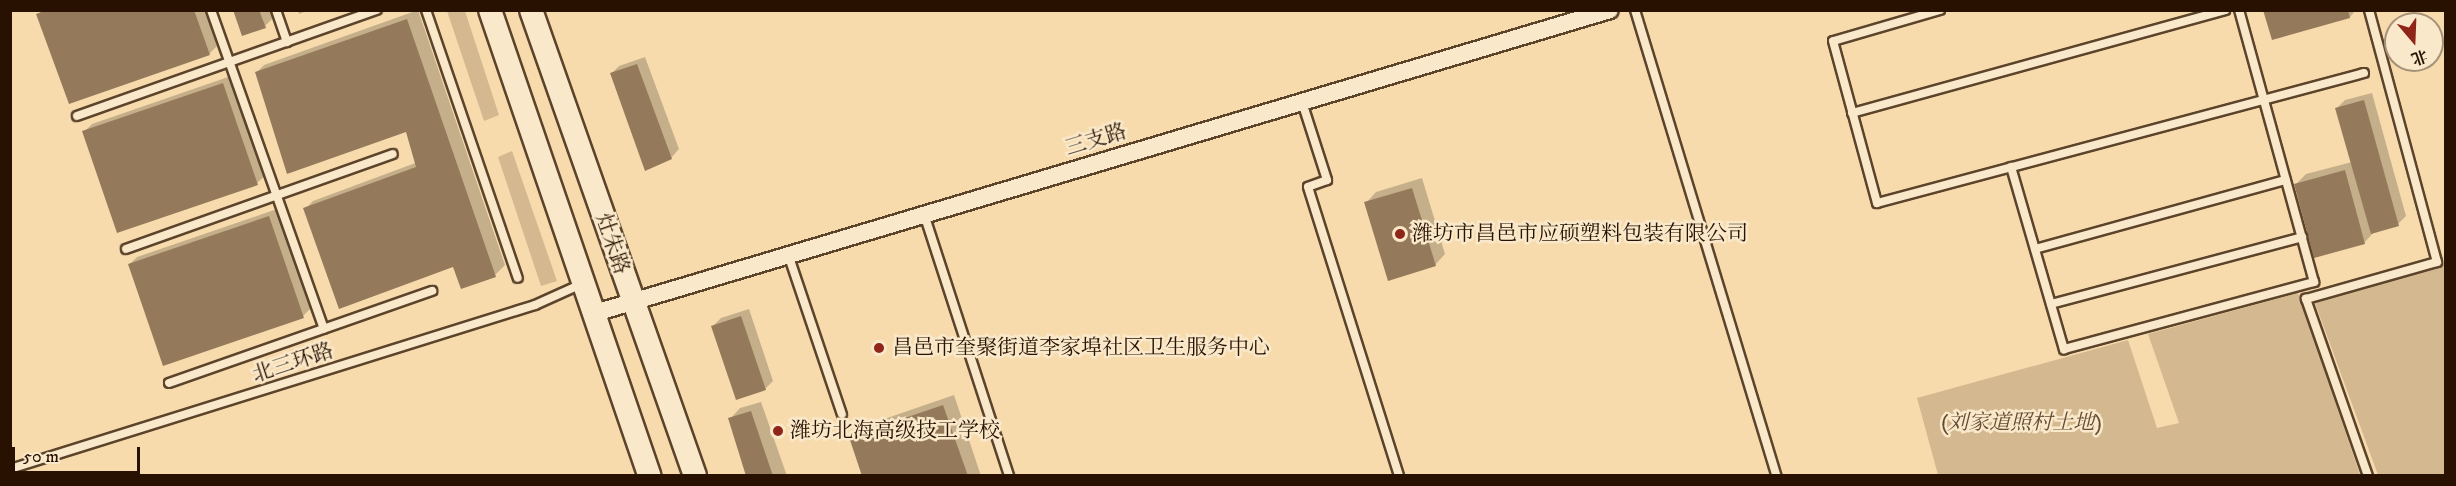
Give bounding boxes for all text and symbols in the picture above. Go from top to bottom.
north arrow [2384,12,2444,72]
text: 北 [2408,45,2430,69]
street label: 三支路 [1062,119,1130,161]
street label: 灶朱路 [590,210,634,278]
place label: 潍坊市昌邑市应硕塑料包装有限公司 [1412,221,1748,247]
marker: 潍坊市昌邑市应硕塑料包装有限公司 [1393,227,1407,241]
place label: 昌邑市奎聚街道李家埠社区卫生服务中心 [892,335,1270,361]
street label: 北三环路 [249,338,337,388]
marker: 昌邑市奎聚街道李家埠社区卫生服务中心 [870,339,888,357]
park label: (刘家道照村土地) [1941,410,2101,436]
place label: 潍坊北海高级技工学校 [790,418,1000,444]
marker: 潍坊北海高级技工学校 [771,424,785,438]
scale bar [15,435,142,473]
text: 50 m [23,446,59,468]

